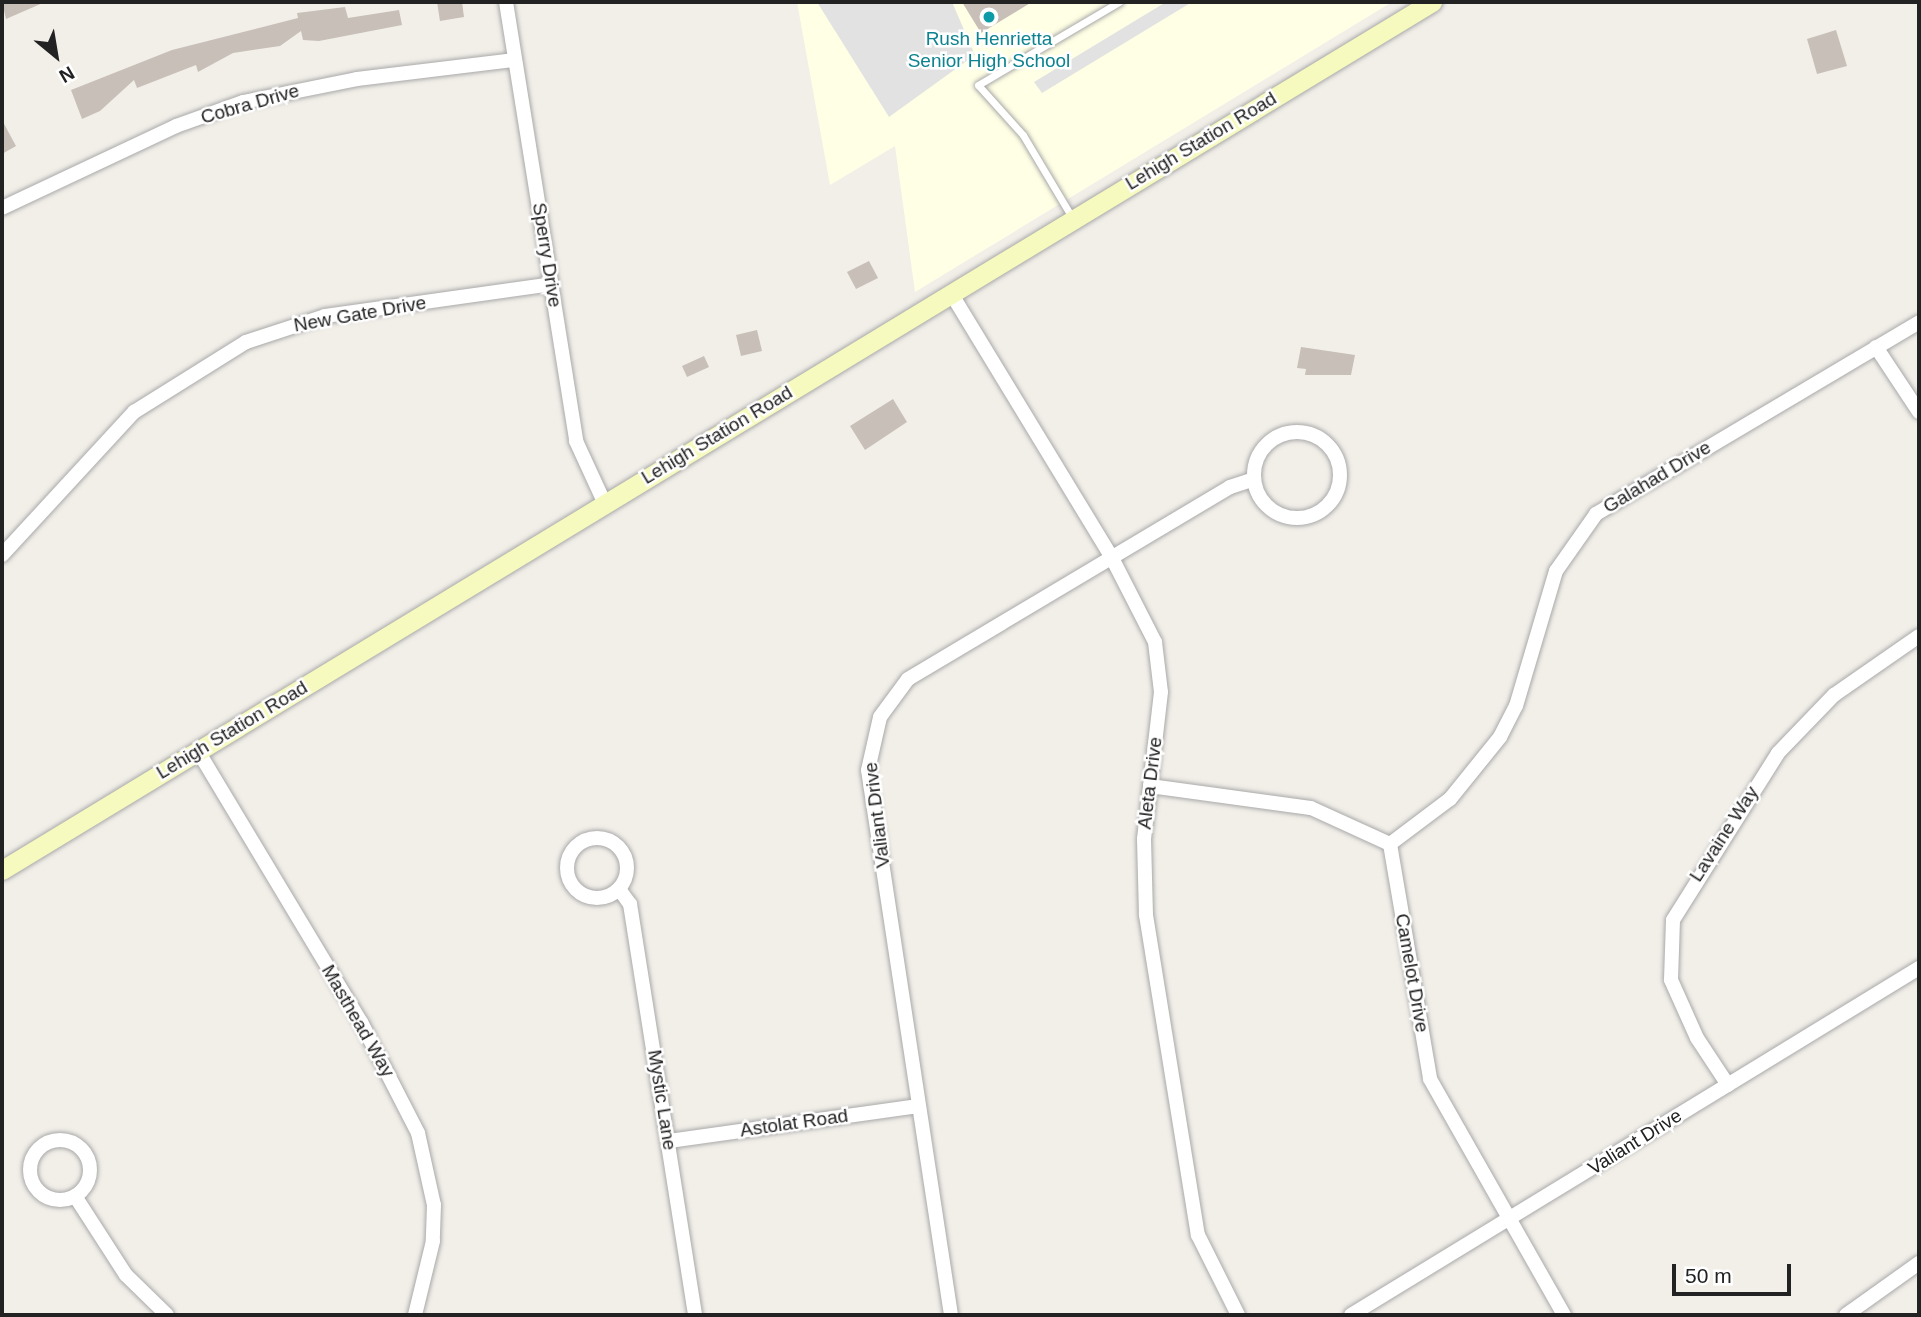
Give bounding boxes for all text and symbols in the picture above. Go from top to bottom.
marker: Rush Henrietta Senior High School [981,9,997,25]
north arrow [21,21,91,91]
place label: Rush Henrietta Senior High School [908,28,1070,72]
text: N [56,62,78,87]
street label: Cobra Drive [198,79,302,129]
street label: Lehigh Station Road [1121,87,1281,195]
street label: Sperry Drive [527,201,567,309]
street label: New Gate Drive [292,291,428,337]
street label: Lehigh Station Road [637,381,797,489]
street label: Galahad Drive [1599,436,1715,518]
street label: Lehigh Station Road [152,676,312,784]
street label: Aleta Drive [1133,735,1167,831]
street label: Valiant Drive [859,761,895,869]
street label: Lavaine Way [1685,782,1763,886]
street label: Camelot Drive [1390,912,1434,1034]
street label: Masthead Way [317,961,399,1081]
street label: Mystic Lane [643,1048,681,1152]
street label: Astolat Road [739,1104,849,1142]
street label: Valiant Drive [1584,1104,1686,1180]
scale bar [1676,1250,1795,1294]
text: 50 m [1685,1264,1732,1287]

